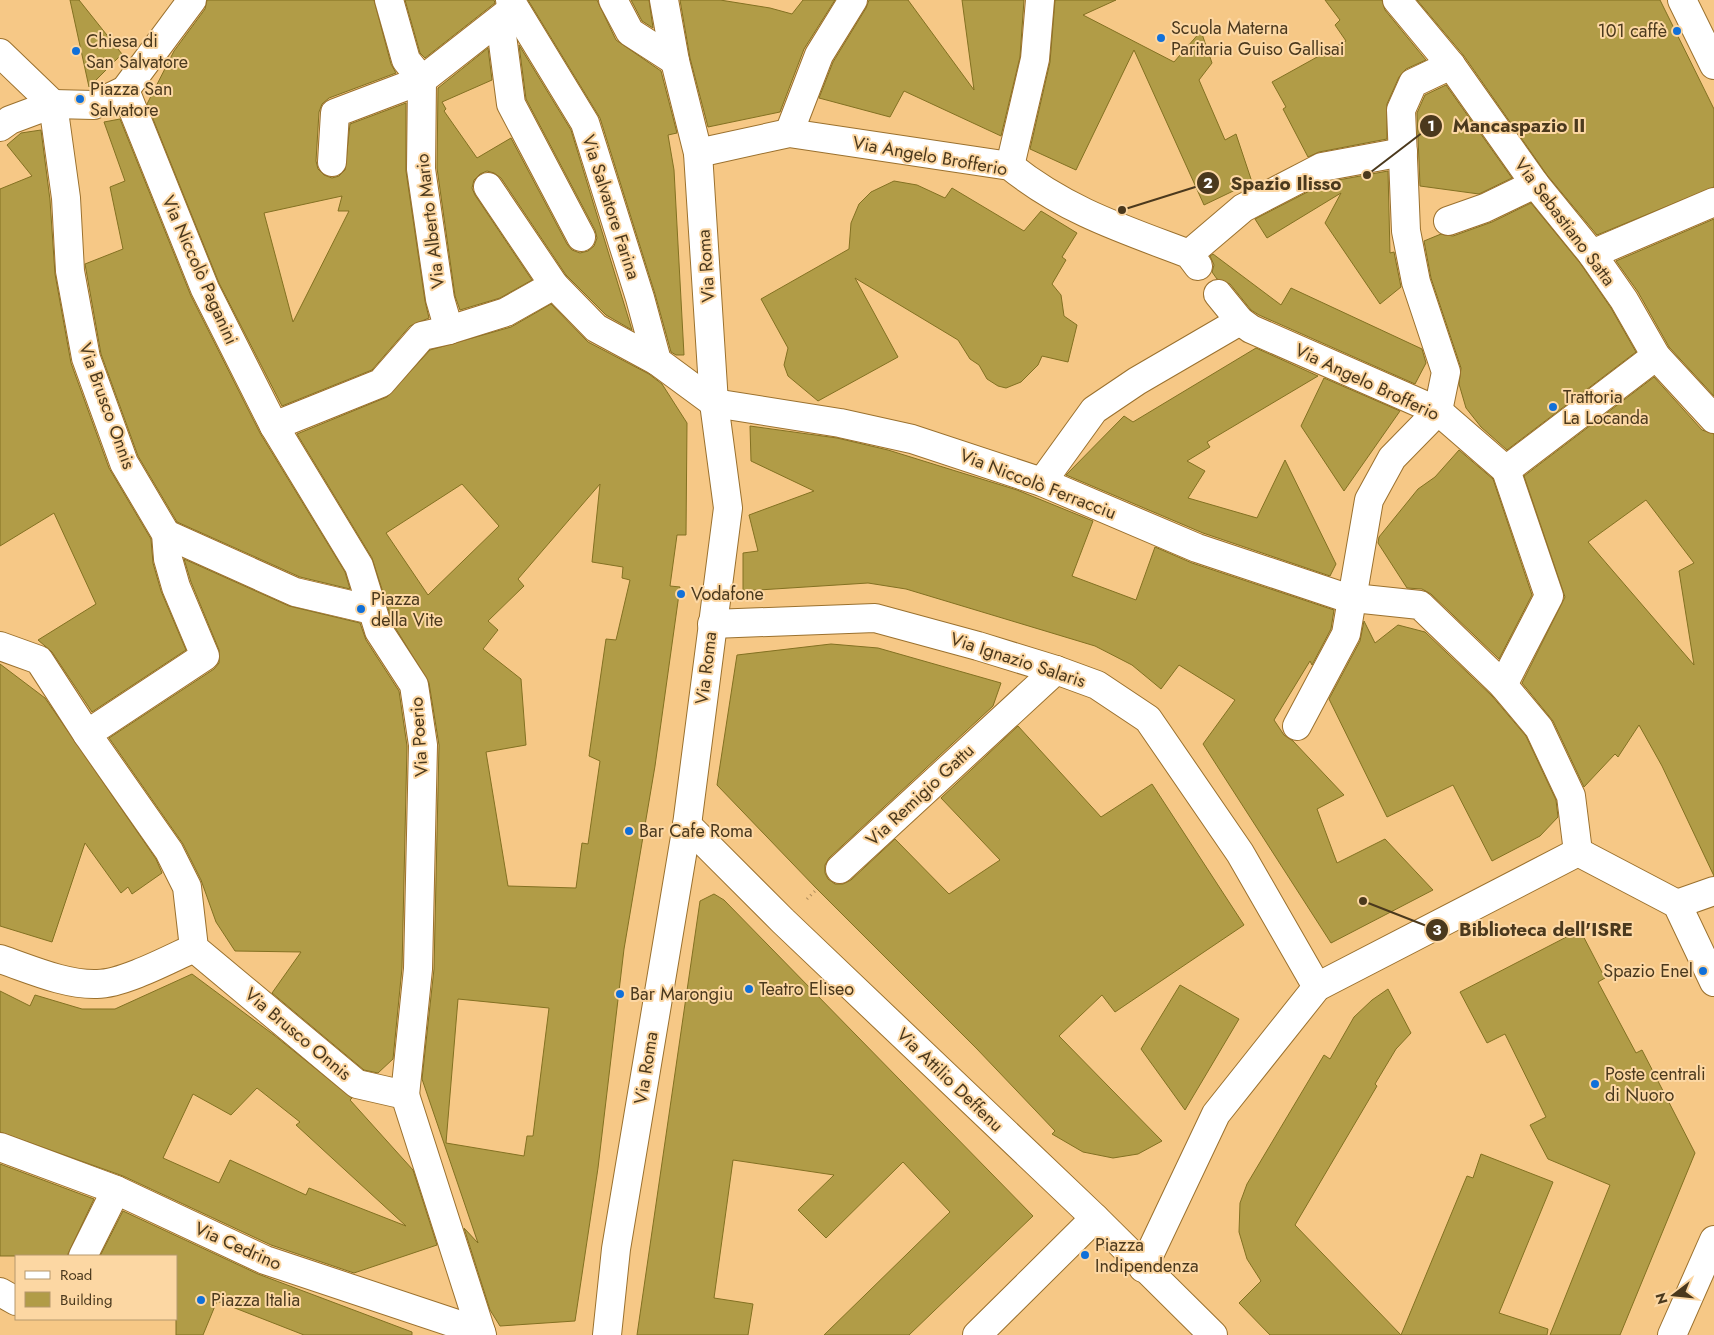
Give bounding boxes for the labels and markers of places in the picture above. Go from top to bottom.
place label: Scuola Materna Paritaria Guiso Gallisai [1171,15,1344,62]
place label: 101 caffè [1598,18,1667,44]
marker: 101 caffè [1671,25,1683,37]
place label: Chiesa di San Salvatore [86,28,188,75]
marker: Scuola Materna Paritaria Guiso Gallisai [1155,32,1167,44]
marker: Chiesa di San Salvatore [70,45,82,57]
place label: Piazza San Salvatore [90,76,172,123]
marker: Piazza San Salvatore [74,93,86,105]
callout: Mancaspazio II [1418,109,1596,143]
callout: Spazio Ilisso [1196,166,1352,200]
place label: Trattoria La Locanda [1563,384,1649,431]
marker: Trattoria La Locanda [1547,401,1559,413]
place label: Vodafone [691,581,764,607]
place label: Piazza della Vite [371,586,443,633]
marker: Vodafone [675,588,687,600]
marker: Piazza della Vite [355,603,367,615]
place label: Bar Cafe Roma [639,818,753,844]
marker: Bar Cafe Roma [623,825,635,837]
callout: Biblioteca dell'ISRE [1424,913,1643,947]
place label: Spazio Enel [1603,958,1693,984]
marker: Spazio Enel [1697,965,1709,977]
place label: Teatro Eliseo [759,976,854,1002]
place label: Bar Marongiu [630,981,733,1007]
marker: Teatro Eliseo [743,983,755,995]
marker: Bar Marongiu [614,988,626,1000]
place label: Poste centrali di Nuoro [1605,1061,1706,1108]
marker: Poste centrali di Nuoro [1589,1078,1601,1090]
place label: Piazza Indipendenza [1095,1232,1199,1279]
marker: Piazza Indipendenza [1079,1249,1091,1261]
place label: Piazza Italia [211,1287,300,1313]
marker: Piazza Italia [195,1294,207,1306]

